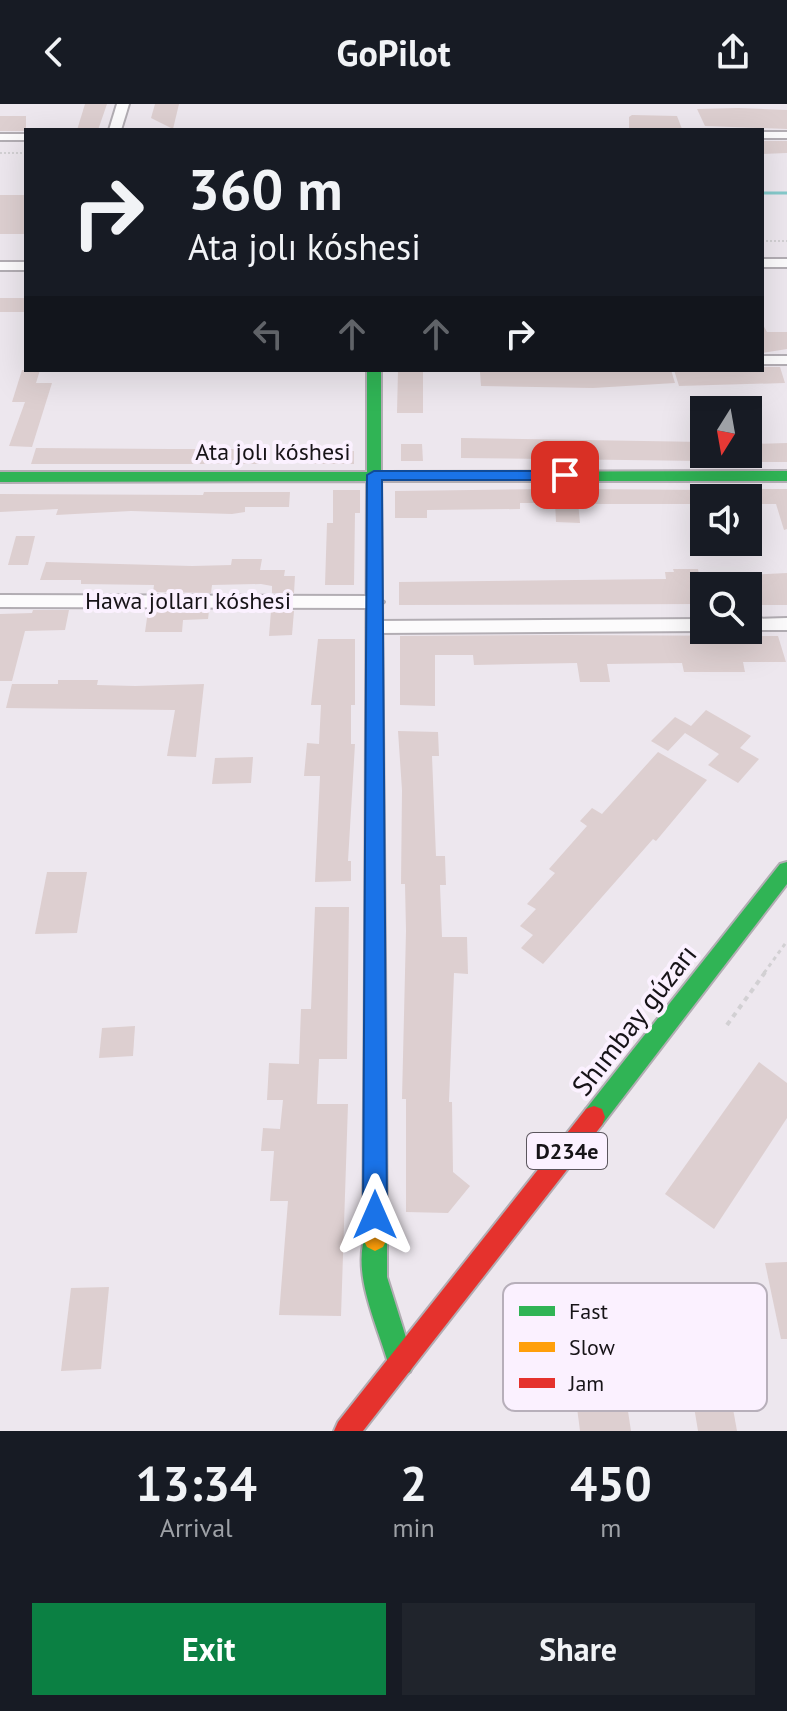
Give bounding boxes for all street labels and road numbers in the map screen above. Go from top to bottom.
street label: Ata jolı kóshesi [195,436,351,467]
street label: Hawa jolları kóshesi [85,585,291,616]
street label: Shımbay gúzarı [563,936,704,1103]
road number: D234e [527,1133,607,1169]

